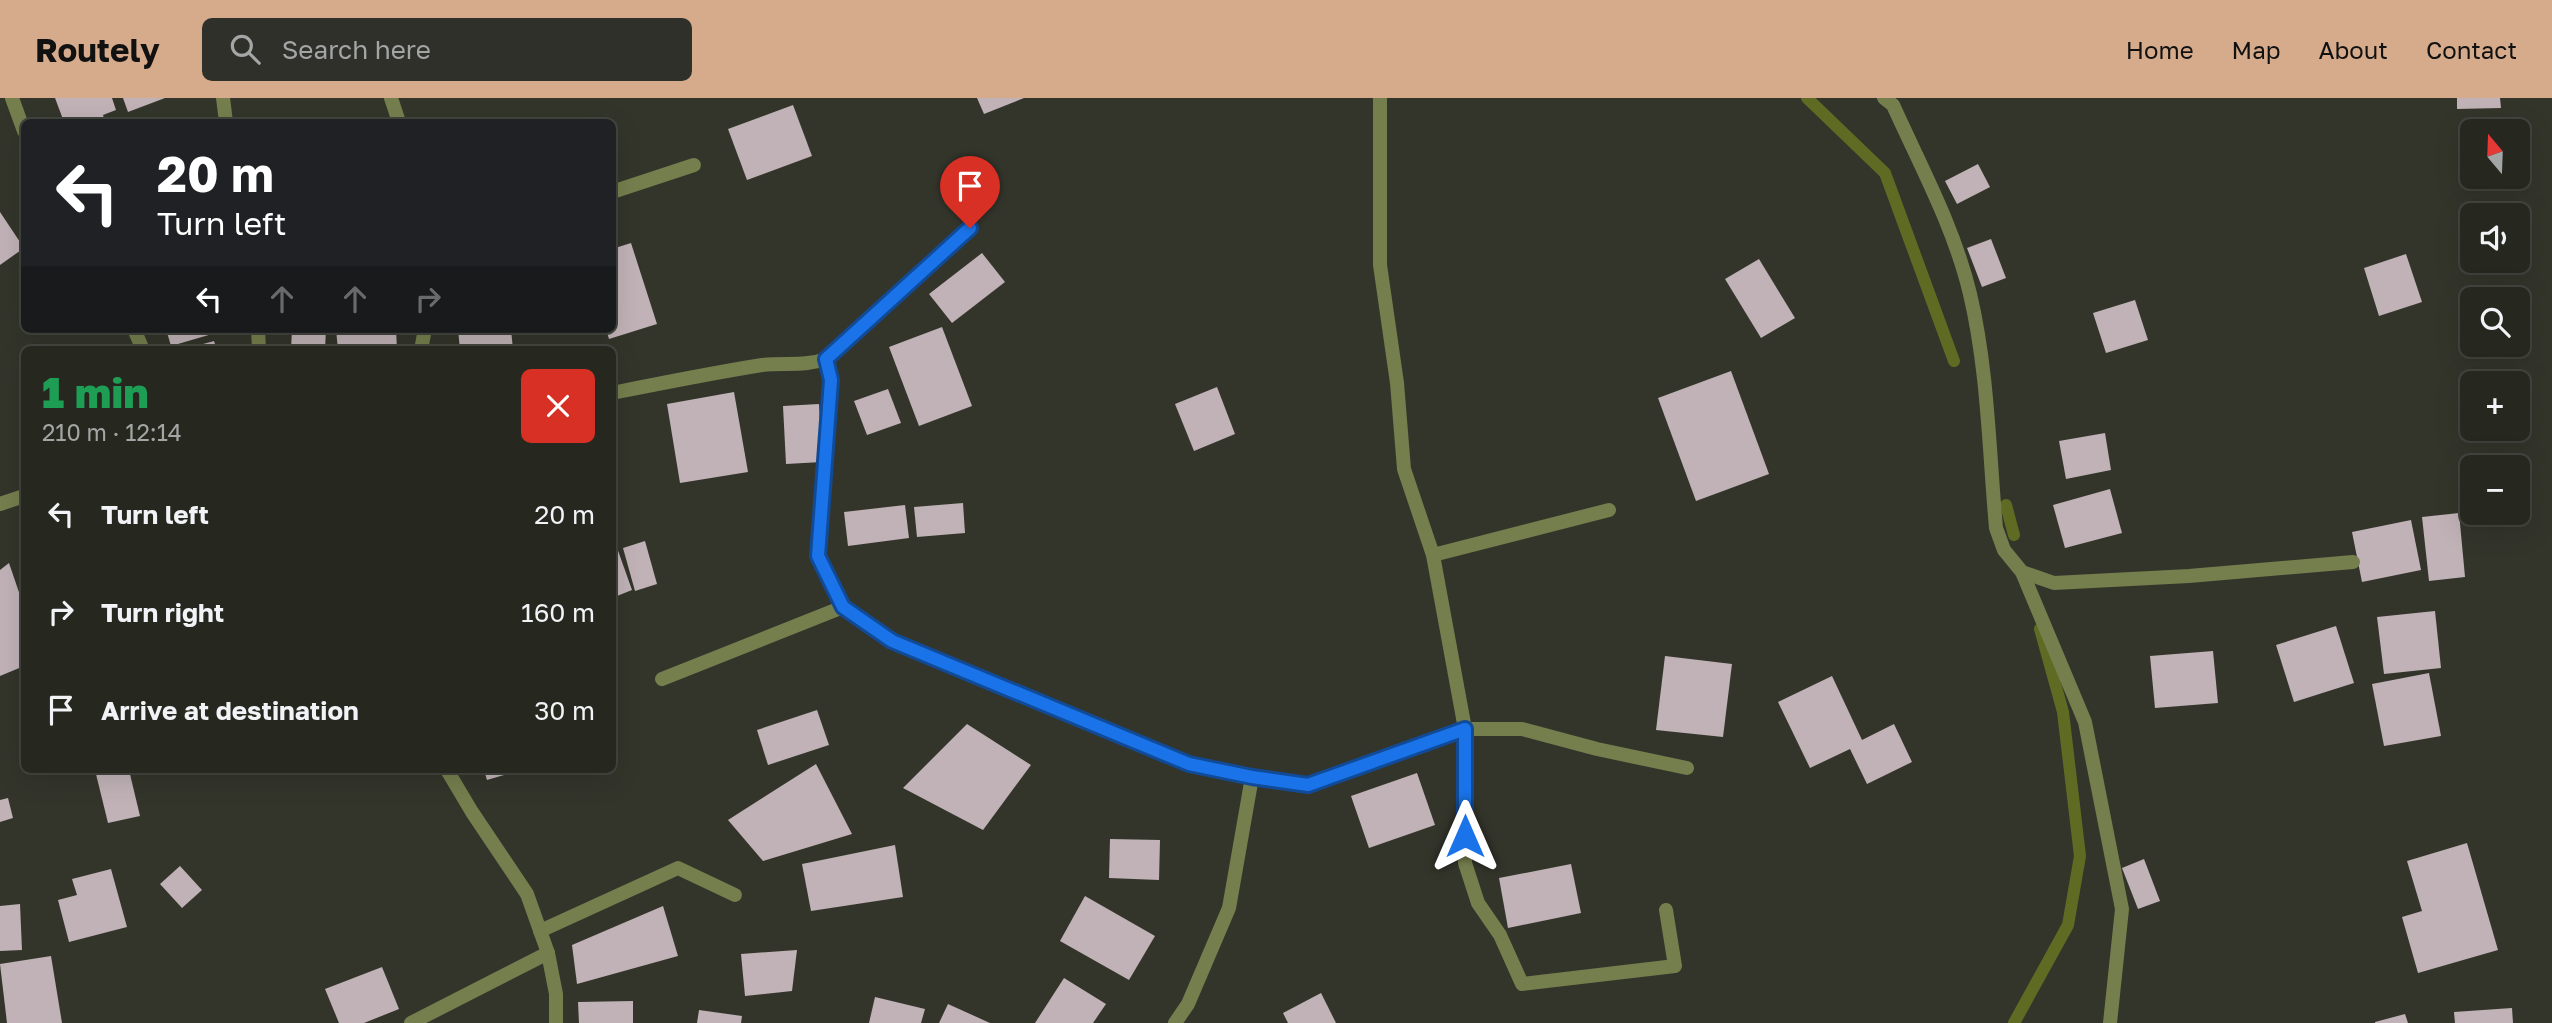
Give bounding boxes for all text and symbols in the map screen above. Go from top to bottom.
search box [202,18,692,81]
text: Routely [35,30,160,69]
icon: search [226,30,264,68]
text: Search here [282,34,431,65]
text: Home [2126,35,2194,64]
text: Map [2232,35,2281,64]
text: About [2319,35,2388,64]
text: Contact [2426,35,2517,64]
north arrow [2460,119,2530,189]
map controls [2460,119,2530,525]
text: 20 m [157,144,274,203]
icon: left [42,147,133,238]
pin [940,156,1000,228]
icon: arrive [951,167,989,205]
button: sound [2460,203,2530,273]
text: Turn left [157,204,286,242]
icon: left [190,280,228,318]
icon: ahead [263,280,301,318]
icon: ahead [336,280,374,318]
icon: right [409,280,447,318]
button: search [2460,287,2530,357]
text: 1 min [42,367,149,417]
button: close [521,369,595,443]
button: + [2460,371,2530,441]
text: 210 m · 12:14 [42,418,182,446]
button: − [2460,455,2530,525]
icon: left [42,495,80,533]
text: Turn left [101,499,209,530]
text: 20 m [534,499,595,530]
icon: right [42,593,80,631]
text: Turn right [101,597,224,628]
text: 160 m [521,597,595,628]
icon: arrive [42,691,80,729]
text: Arrive at destination [101,695,359,726]
text: 30 m [534,695,595,726]
position arrow [1428,799,1502,873]

